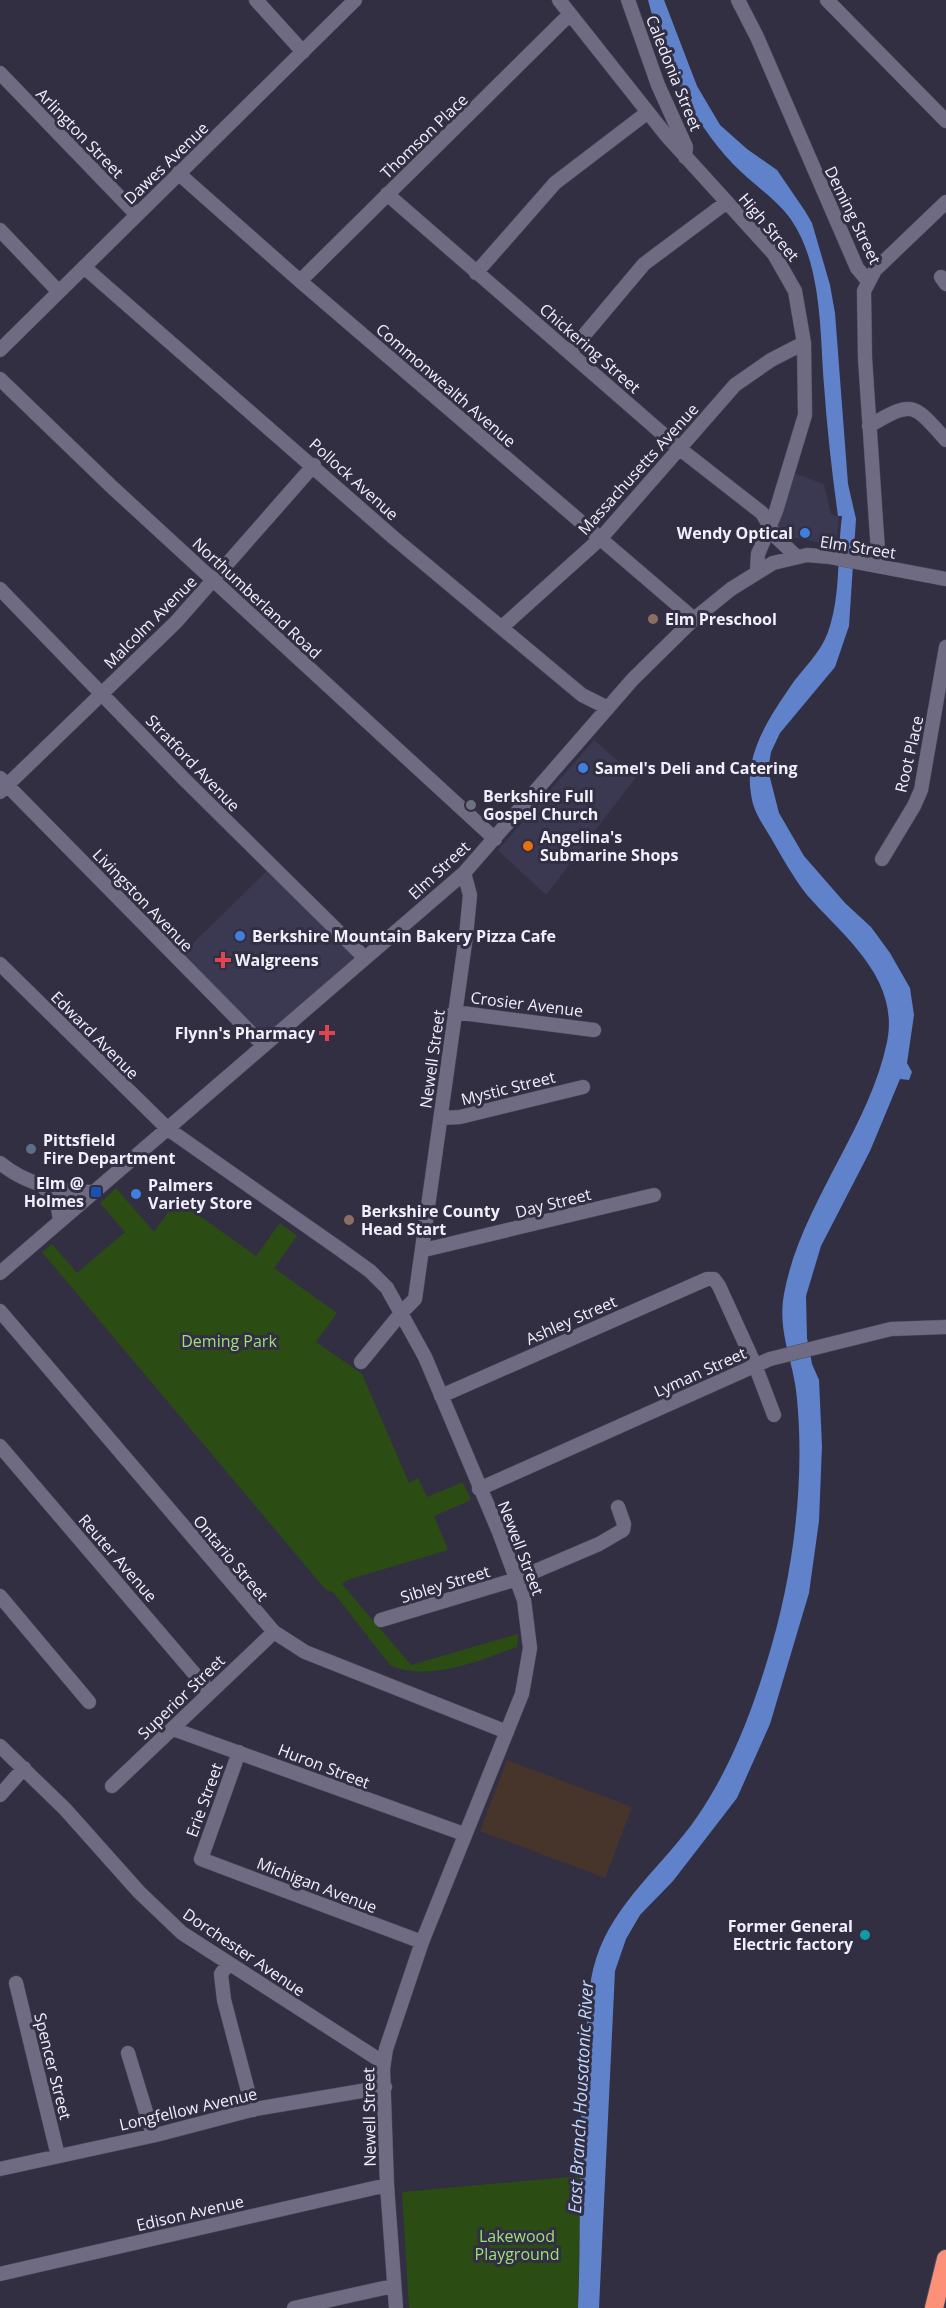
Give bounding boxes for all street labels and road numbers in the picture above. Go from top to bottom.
street label: Caledonia Street [641,12,707,134]
street label: Arlington Street [31,83,129,183]
street label: Thomson Place [376,89,472,183]
street label: Dawes Avenue [119,117,213,209]
street label: Deming Street [820,162,886,268]
street label: High Street [734,188,804,266]
street label: Chickering Street [535,298,645,398]
street label: Commonwealth Avenue [371,318,521,452]
street label: Massachusetts Avenue [573,398,703,540]
street label: Pollock Avenue [305,433,403,525]
street label: Elm Street [818,530,898,564]
street label: Northumberland Road [188,532,326,664]
street label: Malcolm Avenue [99,571,201,673]
street label: Stratford Avenue [141,710,245,816]
street label: Root Place [889,713,929,795]
street label: Elm Street [403,836,475,904]
street label: Livingston Avenue [88,844,198,956]
street label: Edward Avenue [46,986,144,1084]
street label: Crosier Avenue [469,986,585,1022]
street label: Newell Street [414,1008,450,1110]
street label: Mystic Street [459,1066,558,1110]
street label: Day Street [513,1183,593,1223]
street label: Ashley Street [522,1290,620,1350]
street label: Lyman Street [650,1342,750,1402]
street label: Newell Street [493,1498,549,1599]
street label: Reuter Avenue [74,1509,162,1607]
street label: Ontario Street [189,1510,274,1606]
street label: Sibley Street [398,1560,493,1608]
street label: Superior Street [133,1650,229,1744]
street label: Huron Street [275,1738,373,1794]
street label: Erie Street [180,1760,228,1840]
street label: Michigan Avenue [254,1852,380,1918]
street label: Dorchester Avenue [179,1903,309,2001]
street label: Spencer Street [29,2010,77,2122]
street label: Newell Street [357,2067,381,2167]
street label: Longfellow Avenue [117,2082,259,2136]
street label: Edison Avenue [134,2190,246,2236]

